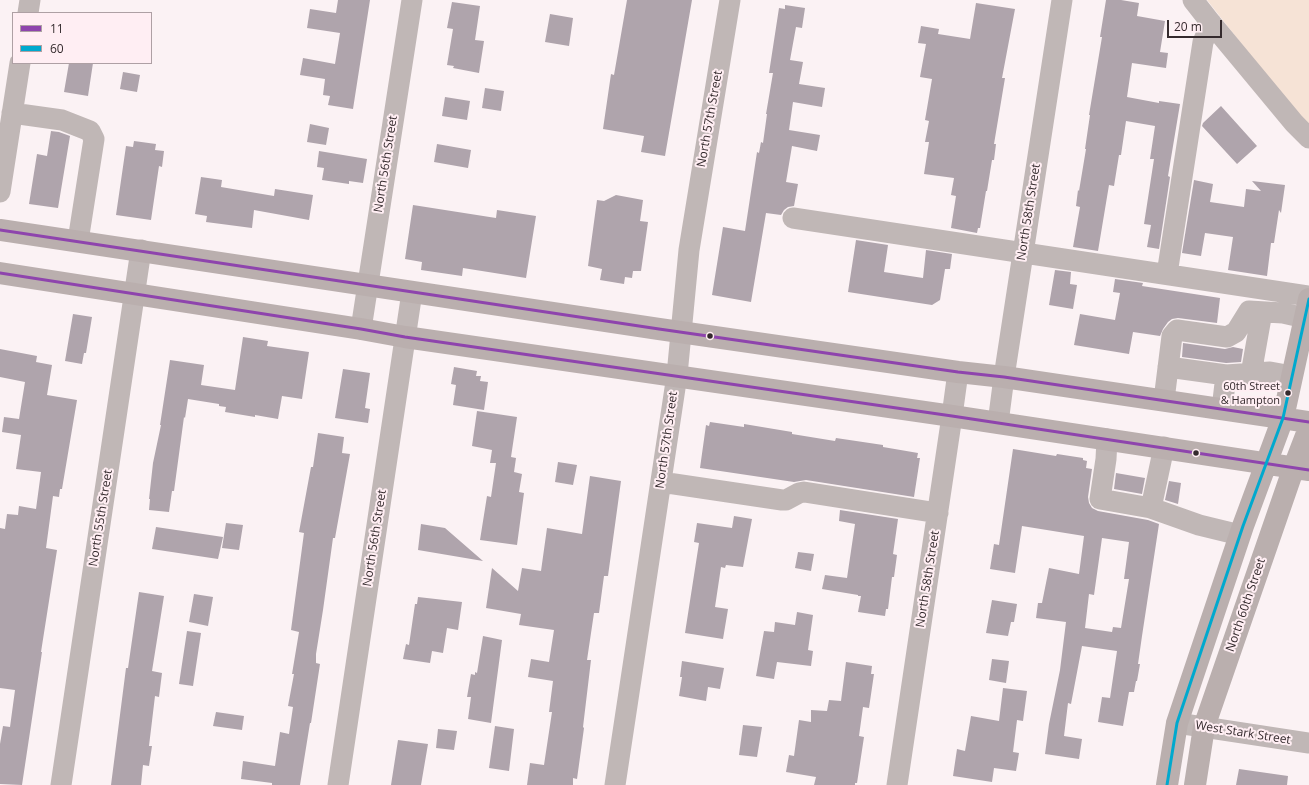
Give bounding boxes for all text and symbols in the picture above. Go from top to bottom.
legend [12,12,152,64]
scale bar [1169,12,1224,38]
text: 20 m [1174,18,1202,35]
text: 11 [50,20,64,37]
text: 60 [50,40,64,57]
street label: North 57th Street [694,70,726,168]
street label: North 56th Street [371,115,401,213]
street label: North 58th Street [1014,163,1044,261]
unlabelled marker [705,331,715,341]
place label: 60th Street & Hampton [1221,380,1280,406]
marker: 60th Street & Hampton [1283,388,1293,398]
street label: North 57th Street [653,391,681,489]
unlabelled marker [1191,448,1201,458]
street label: North 55th Street [86,469,116,567]
street label: North 56th Street [360,489,390,587]
street label: North 58th Street [913,530,943,628]
street label: North 60th Street [1223,556,1269,654]
street label: West Stark Street [1194,718,1292,748]

